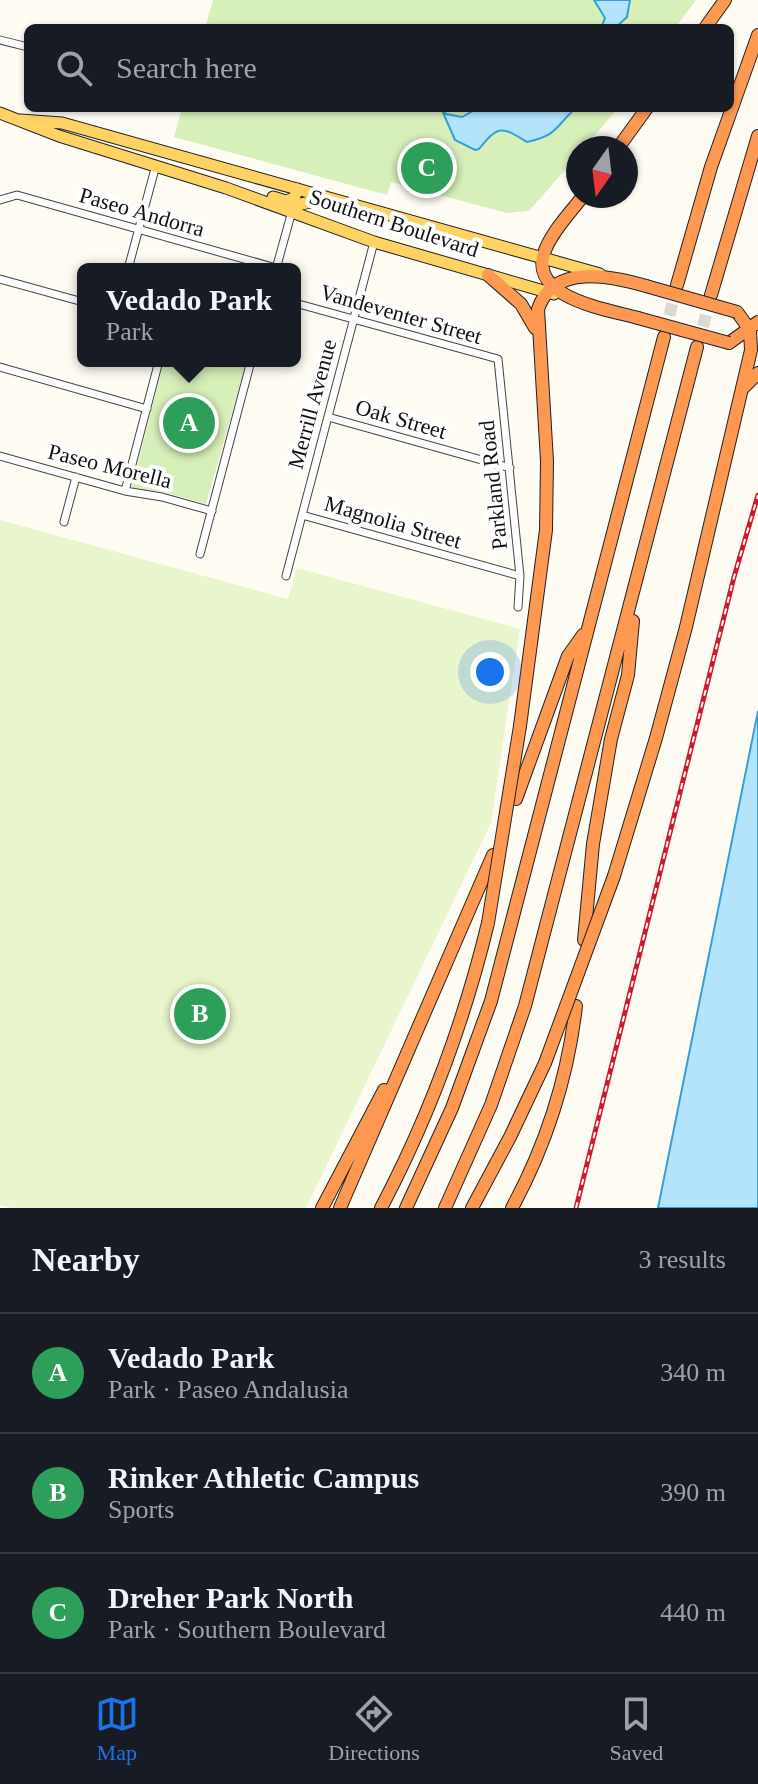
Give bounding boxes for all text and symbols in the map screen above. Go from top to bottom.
search box [24,24,734,112]
icon: search [52,46,96,90]
text: Search here [116,51,257,84]
north arrow [566,136,638,208]
pin: C [401,138,453,198]
street label: Paseo Andorra [77,182,208,242]
street label: Southern Boulevard [306,184,482,262]
popup [77,263,301,367]
street label: Vandeventer Street [317,279,485,349]
text: Vedado Park [106,283,272,316]
text: Park [106,317,153,346]
street label: Merrill Avenue [283,336,341,472]
pin: A [163,393,215,453]
street label: Oak Street [353,394,449,444]
street label: Parkland Road [474,419,512,551]
street label: Paseo Morella [46,439,175,493]
street label: Magnolia Street [322,491,464,553]
your location [470,652,510,692]
pin: B [174,984,226,1044]
text: Nearby [32,1241,140,1278]
text: 3 results [639,1245,726,1274]
text: Vedado Park [108,1341,274,1374]
text: A [49,1358,67,1387]
text: 340 m [660,1358,726,1387]
text: Park · Paseo Andalusia [108,1375,348,1404]
text: Rinker Athletic Campus [108,1461,419,1494]
text: B [49,1478,67,1507]
text: 390 m [660,1478,726,1507]
text: Sports [108,1495,174,1524]
text: Dreher Park North [108,1581,354,1614]
text: C [49,1598,67,1627]
text: 440 m [660,1598,726,1627]
text: Park · Southern Boulevard [108,1615,386,1644]
tab: Map [95,1692,139,1766]
tab: Directions [328,1692,420,1766]
tab: Saved [609,1692,663,1766]

